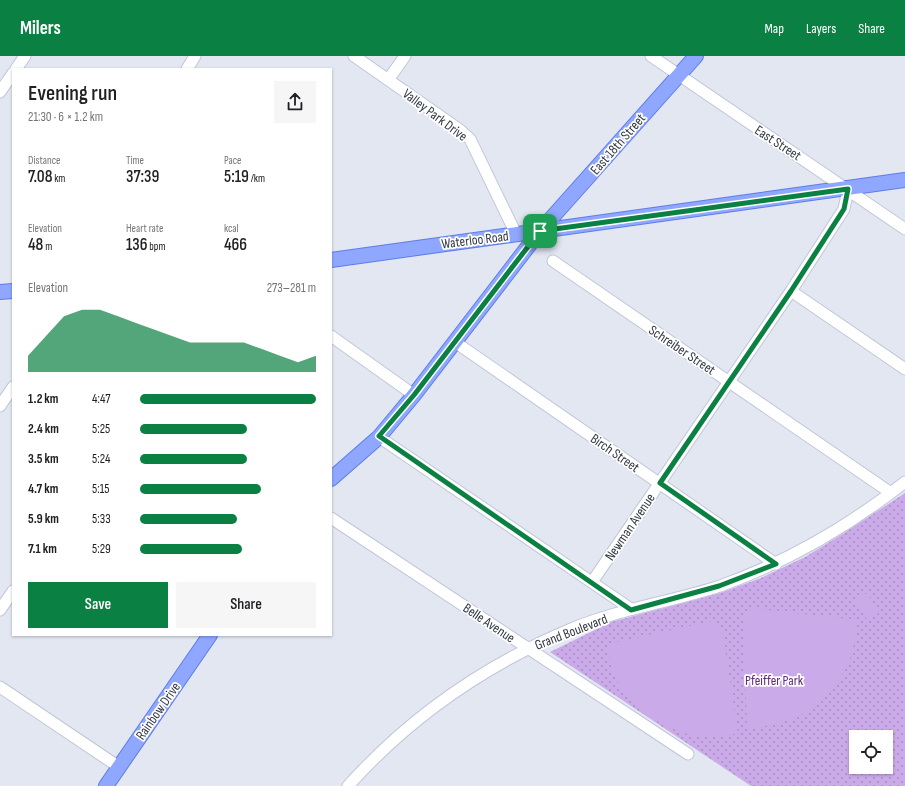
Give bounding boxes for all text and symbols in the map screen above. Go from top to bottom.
text: Milers [20,17,61,40]
text: Map [764,20,784,37]
text: Layers [806,20,836,37]
text: Share [858,20,885,37]
text: Evening run [28,80,117,107]
button: share [274,81,316,123]
street label: Valley Park Drive [399,85,471,145]
text: 21:30 · 6 × 1.2 km [28,109,103,125]
street label: East 18th Street [587,110,649,178]
street label: East Street [752,122,804,164]
text: Distance [28,154,60,167]
text: Time [126,154,144,167]
text: Pace [224,154,242,167]
text: 7.08 [28,167,52,187]
text: 37:39 [126,167,159,187]
text: 5:19 [224,167,249,187]
text: km [52,172,65,185]
text: /km [249,172,265,185]
pin [523,214,557,248]
icon: arrive [529,220,551,242]
text: Elevation [28,222,62,235]
text: Heart rate [126,222,164,235]
text: kcal [224,222,239,235]
street label: Waterloo Road [440,227,510,253]
text: 48 [28,235,43,255]
text: 136 [126,235,148,255]
text: 466 [224,235,247,255]
text: m [43,240,52,253]
text: bpm [148,240,165,253]
text: Elevation [28,280,68,296]
text: 273–281 m [267,280,316,296]
street label: Schreiber Street [645,321,719,379]
text: 1.2 km [28,391,58,407]
text: 4:47 [92,391,110,407]
text: 2.4 km [28,421,59,437]
text: 5:25 [92,421,110,437]
street label: Birch Street [587,430,643,476]
text: 3.5 km [28,451,59,467]
text: 5:24 [92,451,110,467]
text: 4.7 km [28,481,58,497]
text: 5:15 [92,481,109,497]
street label: Newman Avenue [601,490,659,564]
text: 5.9 km [28,511,59,527]
text: 5:33 [92,511,111,527]
text: 7.1 km [28,541,57,557]
text: 5:29 [92,541,111,557]
button: Save [28,582,168,628]
button: Share [176,582,316,628]
street label: Belle Avenue [460,599,518,647]
street label: Grand Boulevard [532,610,610,654]
park label: Pfeiffer Park [745,672,804,689]
street label: Rainbow Drive [132,679,184,743]
map controls [849,730,893,774]
button: locate [849,730,893,774]

